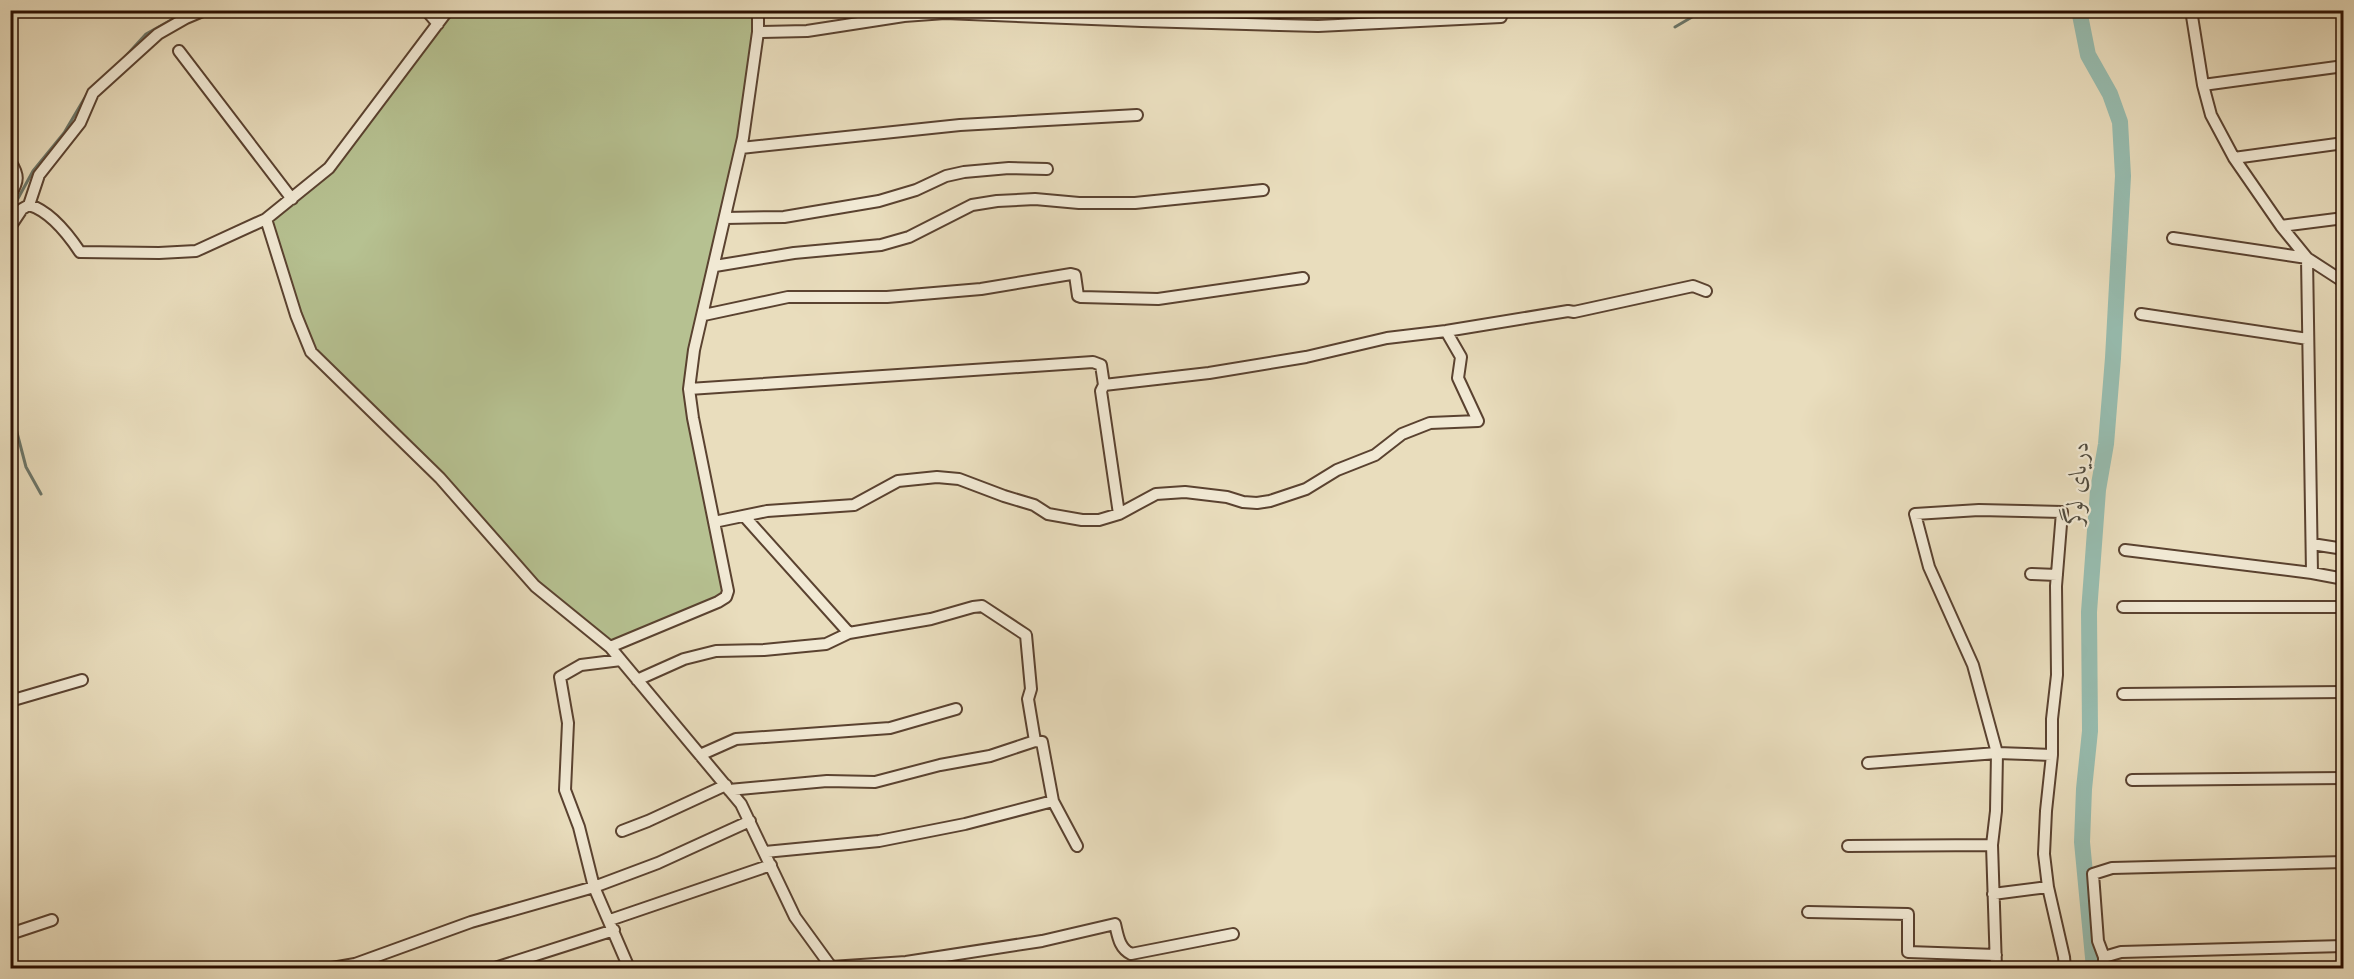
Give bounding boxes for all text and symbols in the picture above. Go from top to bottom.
water label: دریای لوگر [2057,440,2097,528]

